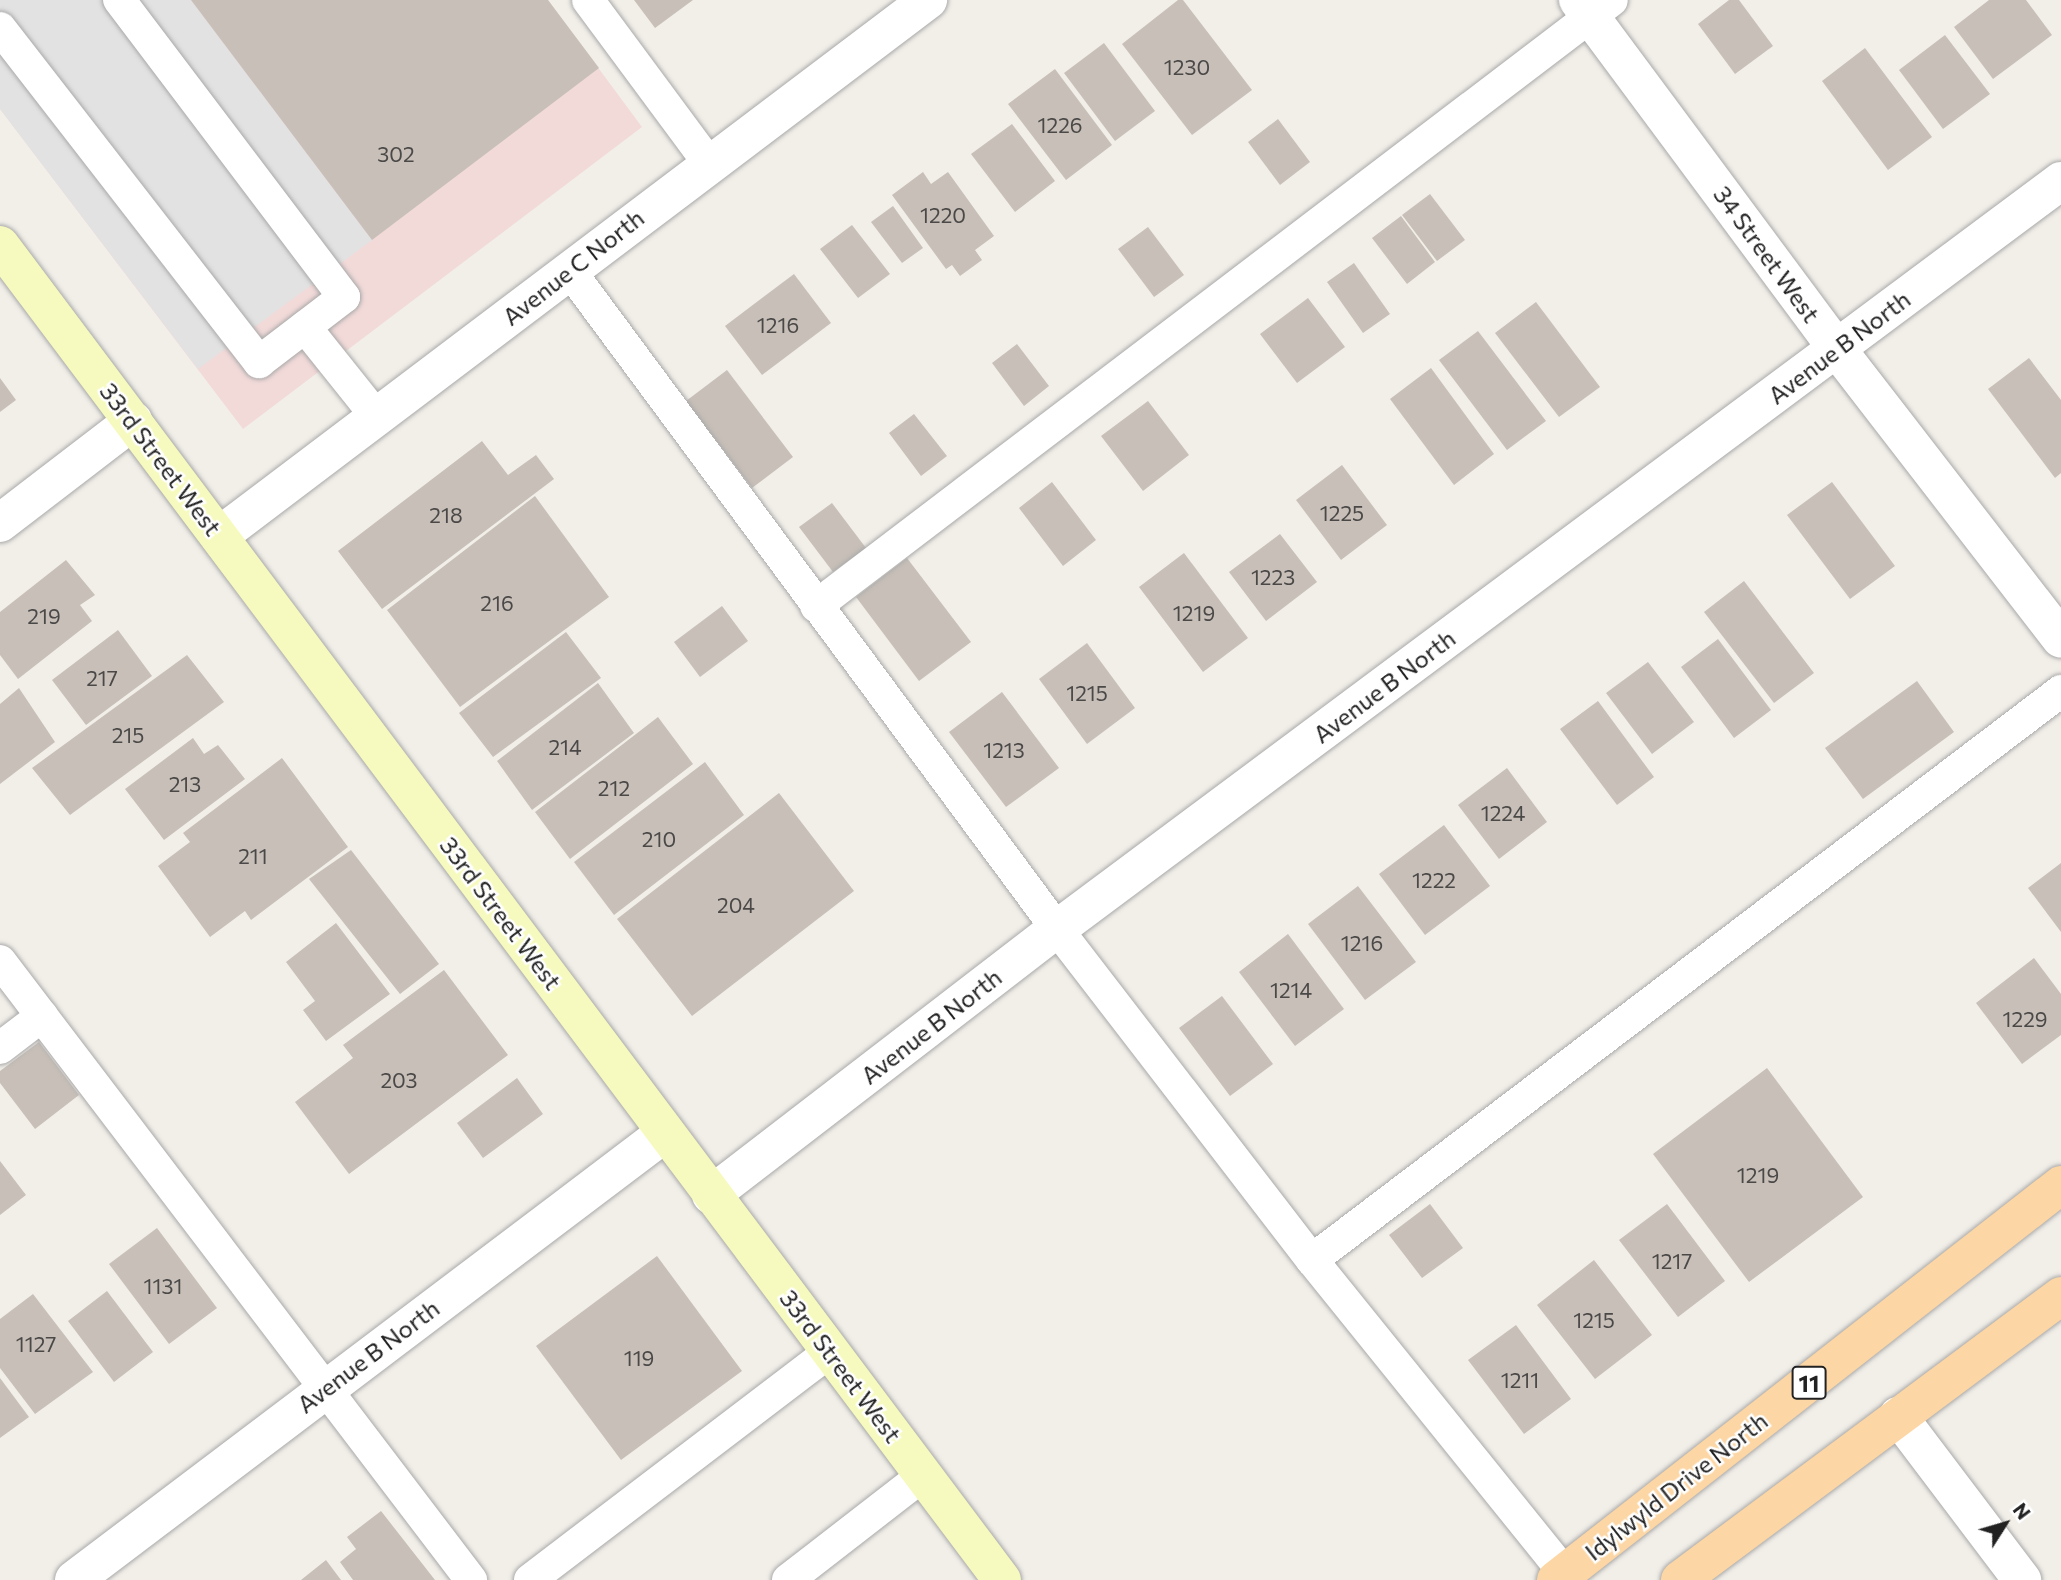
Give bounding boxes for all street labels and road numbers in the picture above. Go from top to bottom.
street label: 34 Street West [1708,180,1826,328]
street label: Avenue C North [497,203,649,331]
street label: Avenue B North [1762,284,1916,410]
street label: 33rd Street West [94,377,228,541]
street label: Avenue B North [1307,623,1461,749]
street label: 33rd Street West [434,831,568,995]
street label: Avenue B North [855,962,1007,1090]
street label: 33rd Street West [774,1284,908,1448]
street label: Avenue B North [291,1293,445,1419]
road number: 11 [1792,1364,1826,1402]
street label: Idylwyld Drive North [1579,1406,1773,1566]

